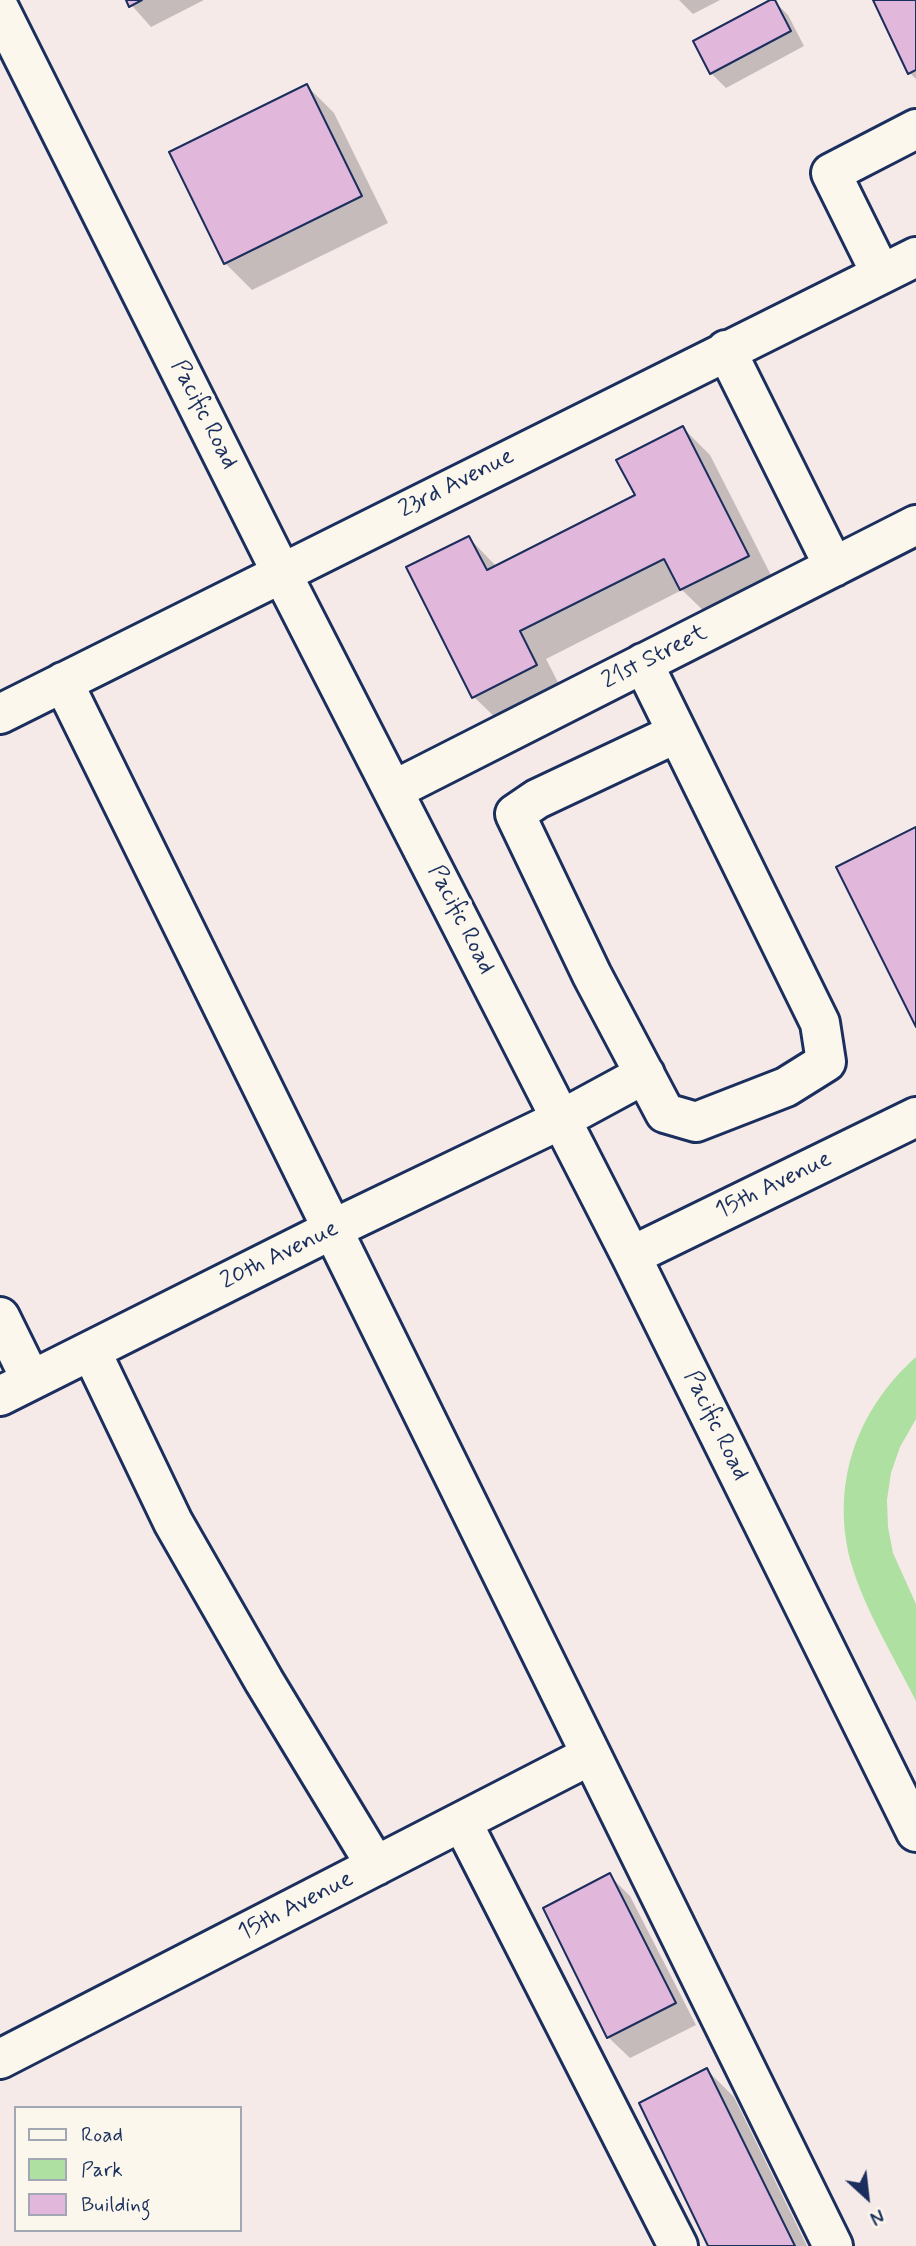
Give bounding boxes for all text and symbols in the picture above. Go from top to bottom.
street label: Pacific Road [163,356,243,474]
street label: 23rd Avenue [395,443,519,525]
street label: 21st Street [598,619,712,697]
street label: Pacific Road [420,861,500,979]
street label: 15th Avenue [711,1146,837,1226]
street label: 20th Avenue [216,1215,344,1297]
street label: Pacific Road [676,1366,754,1486]
street label: 15th Avenue [234,1866,358,1948]
legend [14,2106,242,2232]
text: Road [81,2121,123,2149]
text: Park [81,2156,123,2184]
north arrow [832,2162,902,2232]
text: Building [81,2191,151,2219]
text: N [865,2202,888,2230]

